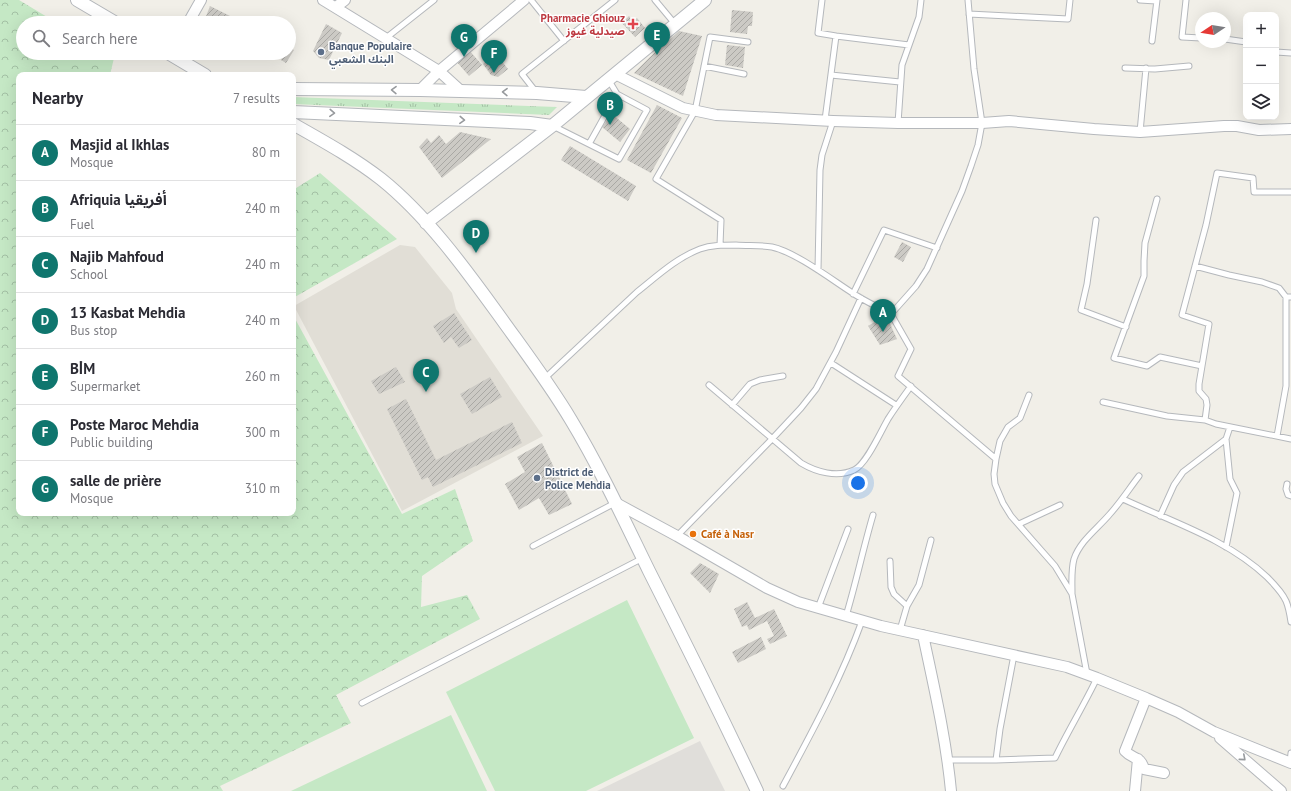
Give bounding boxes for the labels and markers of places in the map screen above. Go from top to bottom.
place label: Pharmacie Ghiouz صيدلية غيوز [541,11,625,38]
marker: Pharmacie Ghiouz صيدلية غيوز [628,19,638,29]
pin: E [644,22,670,55]
pin: G [451,24,477,57]
place label: Banque Populaire البنك الشعبي [329,39,412,69]
pin: F [481,40,507,73]
marker: Banque Populaire البنك الشعبي [316,47,326,57]
pin: B [597,92,623,125]
pin: D [463,220,489,253]
pin: A [870,299,896,332]
pin: C [413,359,439,392]
place label: District de Police Mehdia [545,465,611,492]
marker: District de Police Mehdia [532,473,542,483]
place label: Café à Nasr [701,527,754,541]
marker: Café à Nasr [688,529,698,539]

